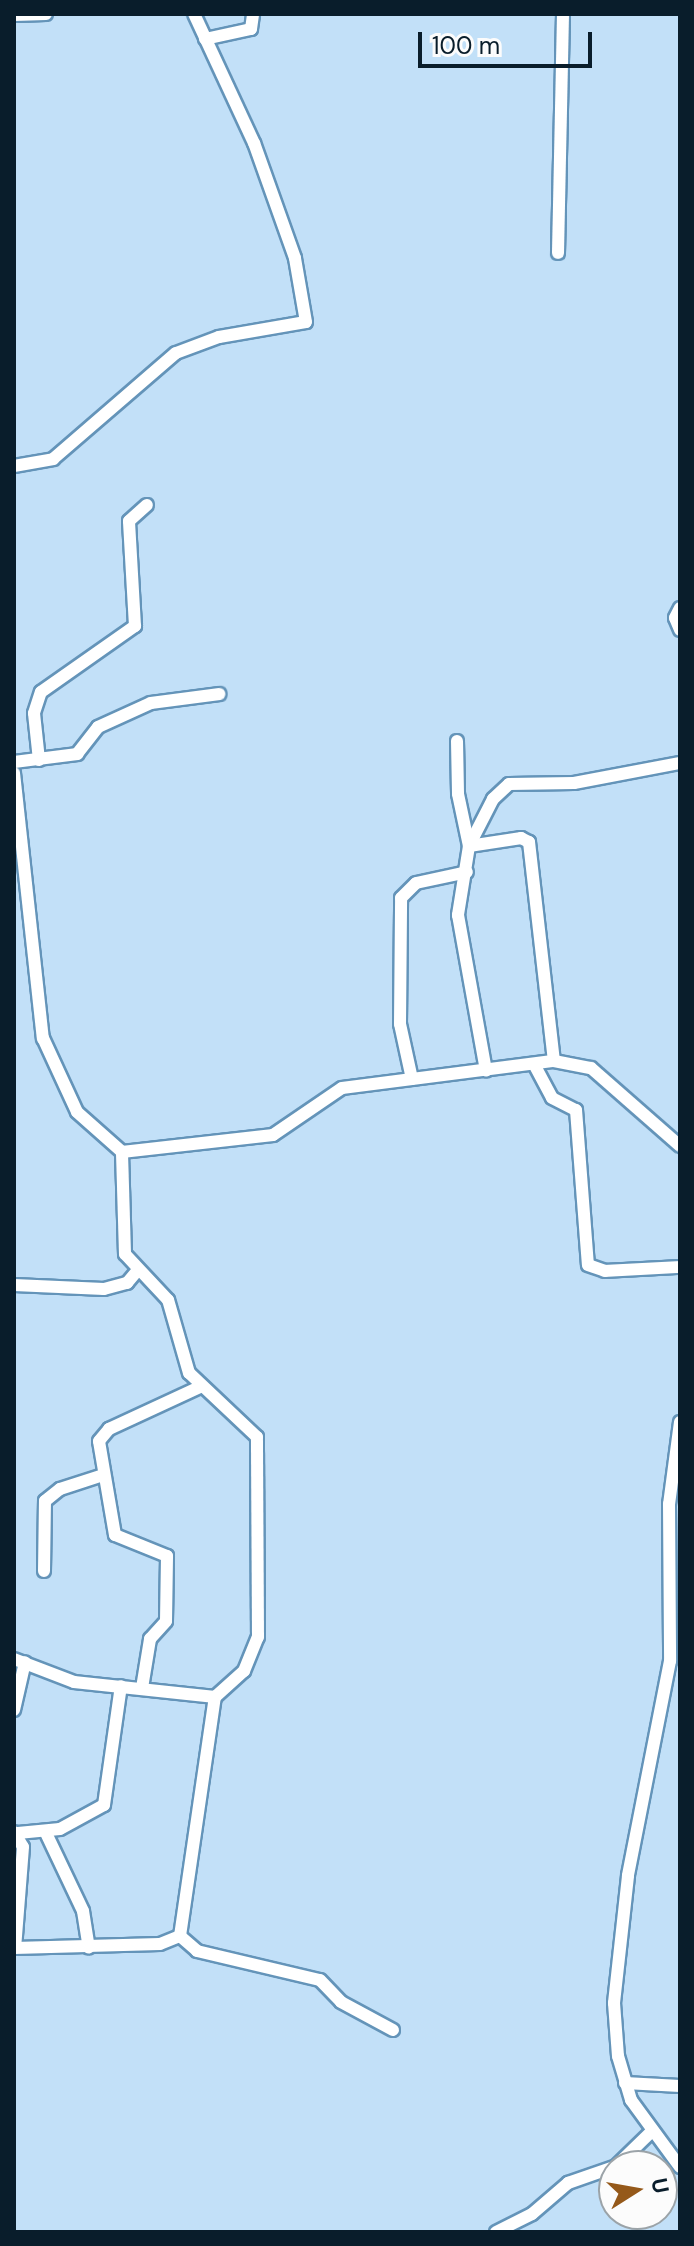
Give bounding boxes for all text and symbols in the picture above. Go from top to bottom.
scale bar [422,16,596,66]
text: 100 m [432,30,500,61]
north arrow [598,2150,678,2230]
text: U [644,2176,676,2196]

